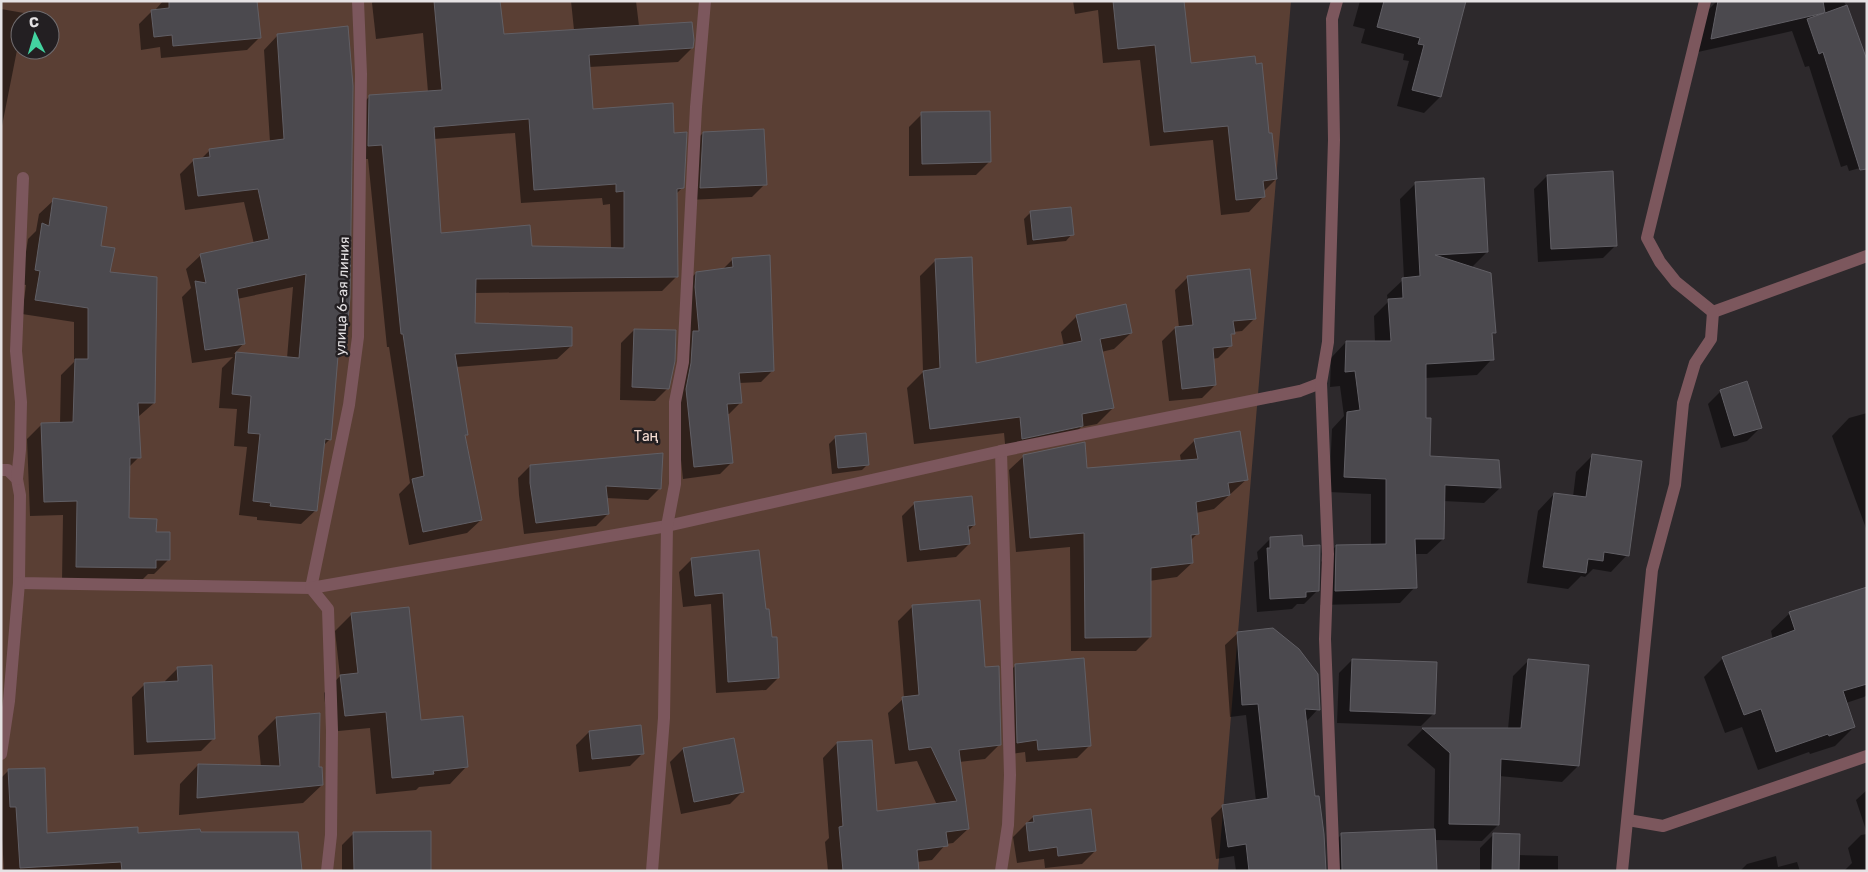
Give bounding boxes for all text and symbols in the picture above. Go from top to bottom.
north arrow [10,10,60,60]
text: С [28,14,40,31]
street label: улица 6-ая линия [332,236,353,356]
park label: Таң [634,428,659,445]

